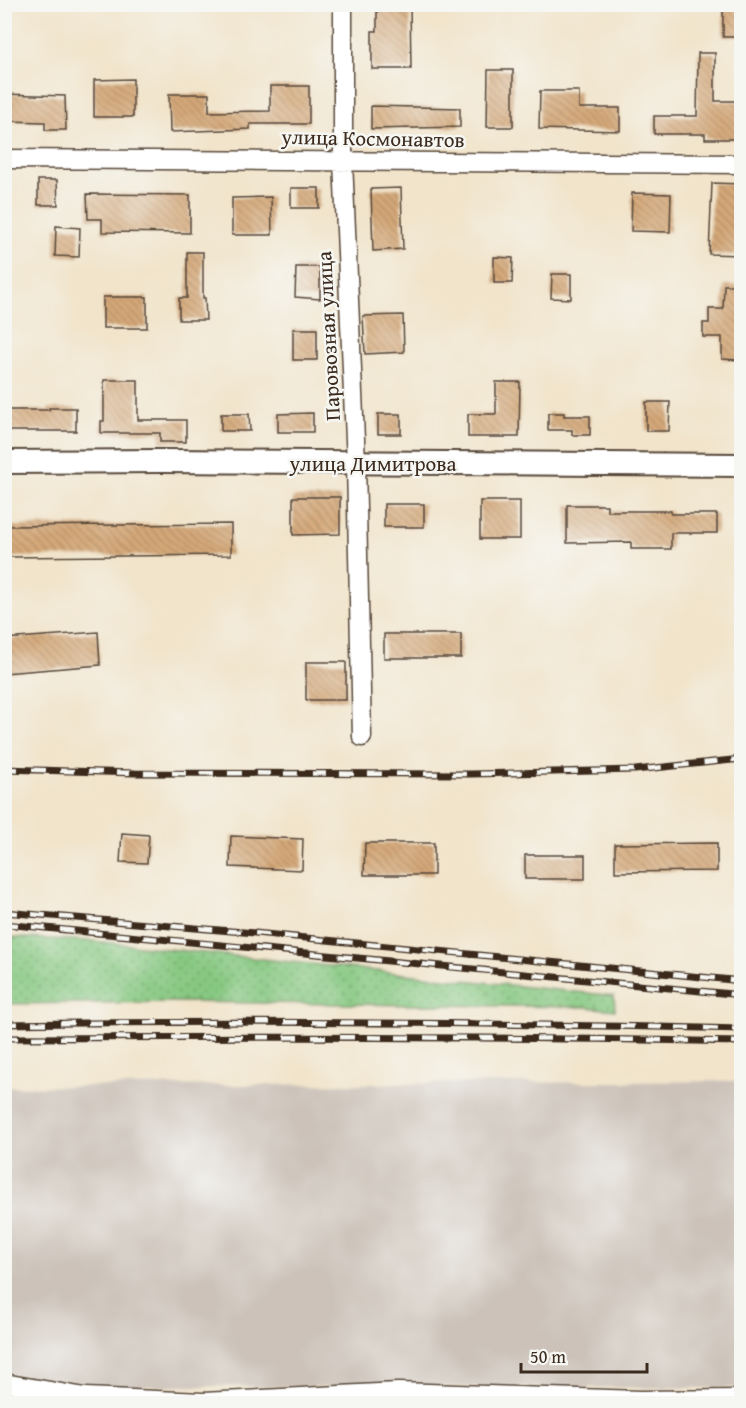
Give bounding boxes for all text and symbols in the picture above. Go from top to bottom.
street label: улица Космонавтов [280,121,465,155]
street label: Паровозная улица [308,250,348,422]
street label: улица Димитрова [288,448,457,479]
scale bar [521,1336,647,1374]
text: 50 m [530,1343,566,1370]

